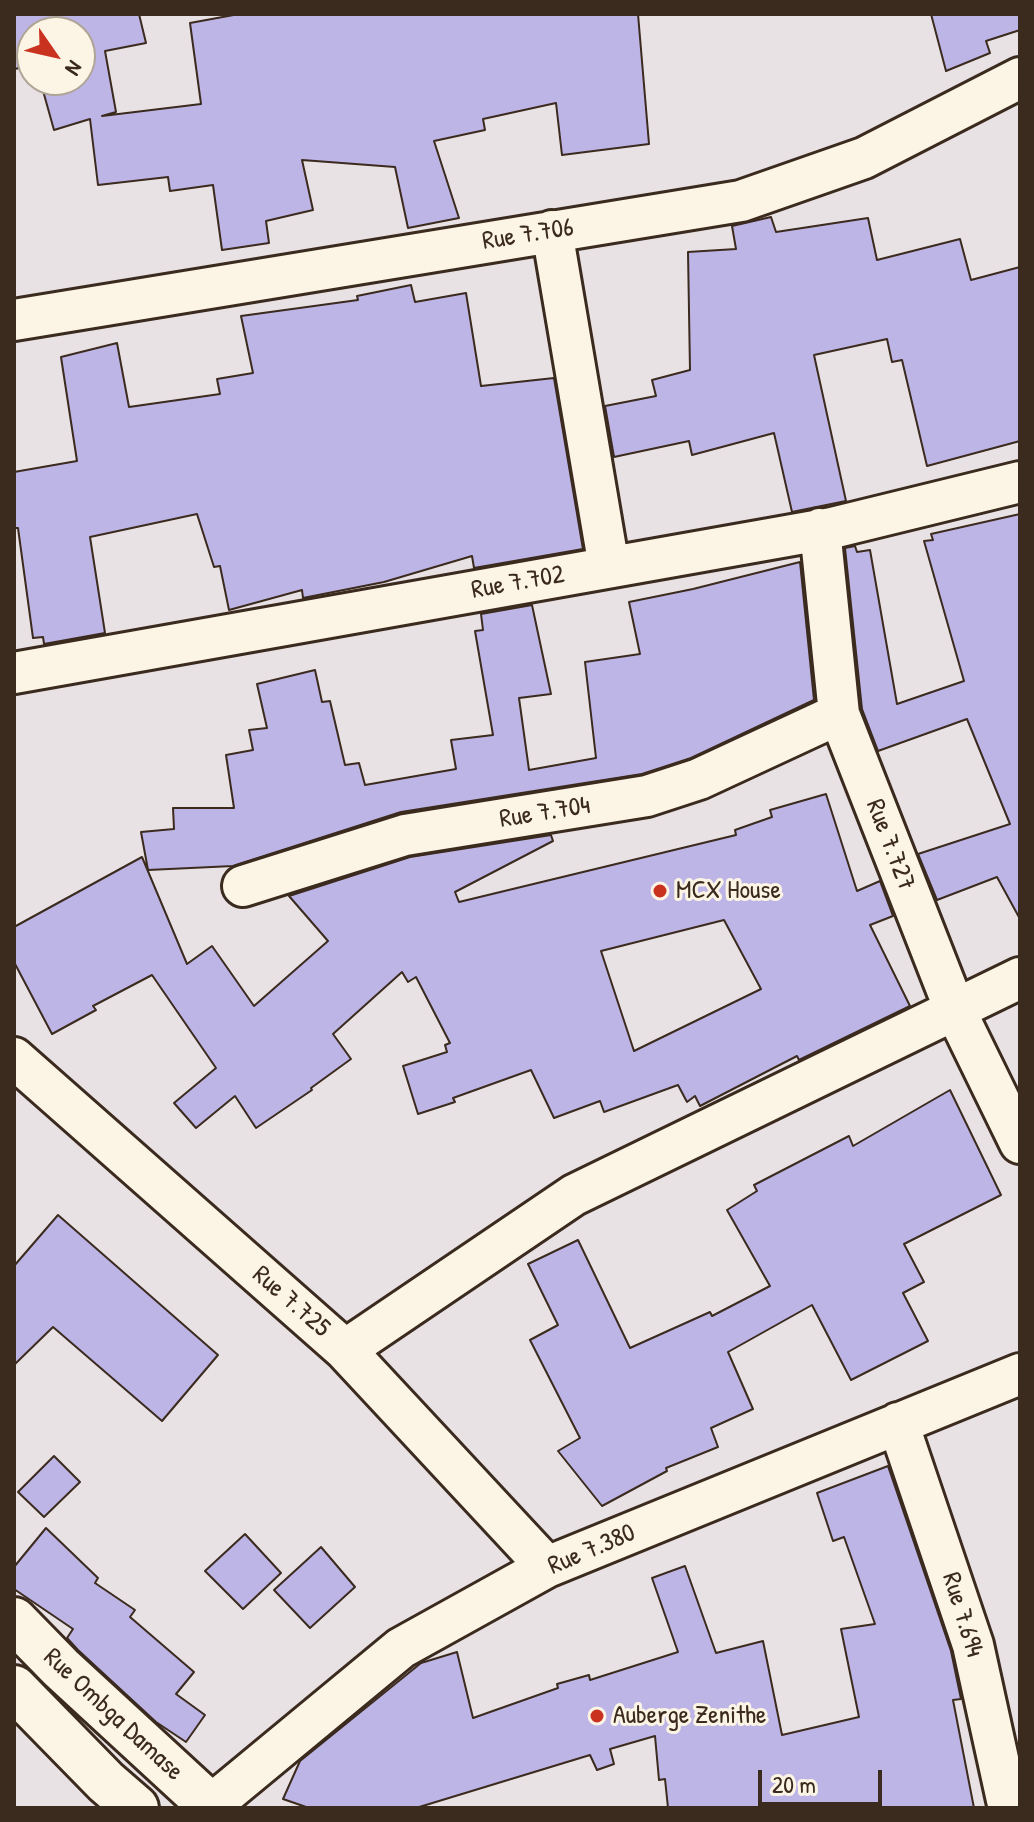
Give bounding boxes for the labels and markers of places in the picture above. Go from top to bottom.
place label: MCX House [676,875,781,907]
marker: MCX House [651,882,669,900]
place label: Auberge Zenithe [613,1700,766,1732]
marker: Auberge Zenithe [588,1707,606,1725]

